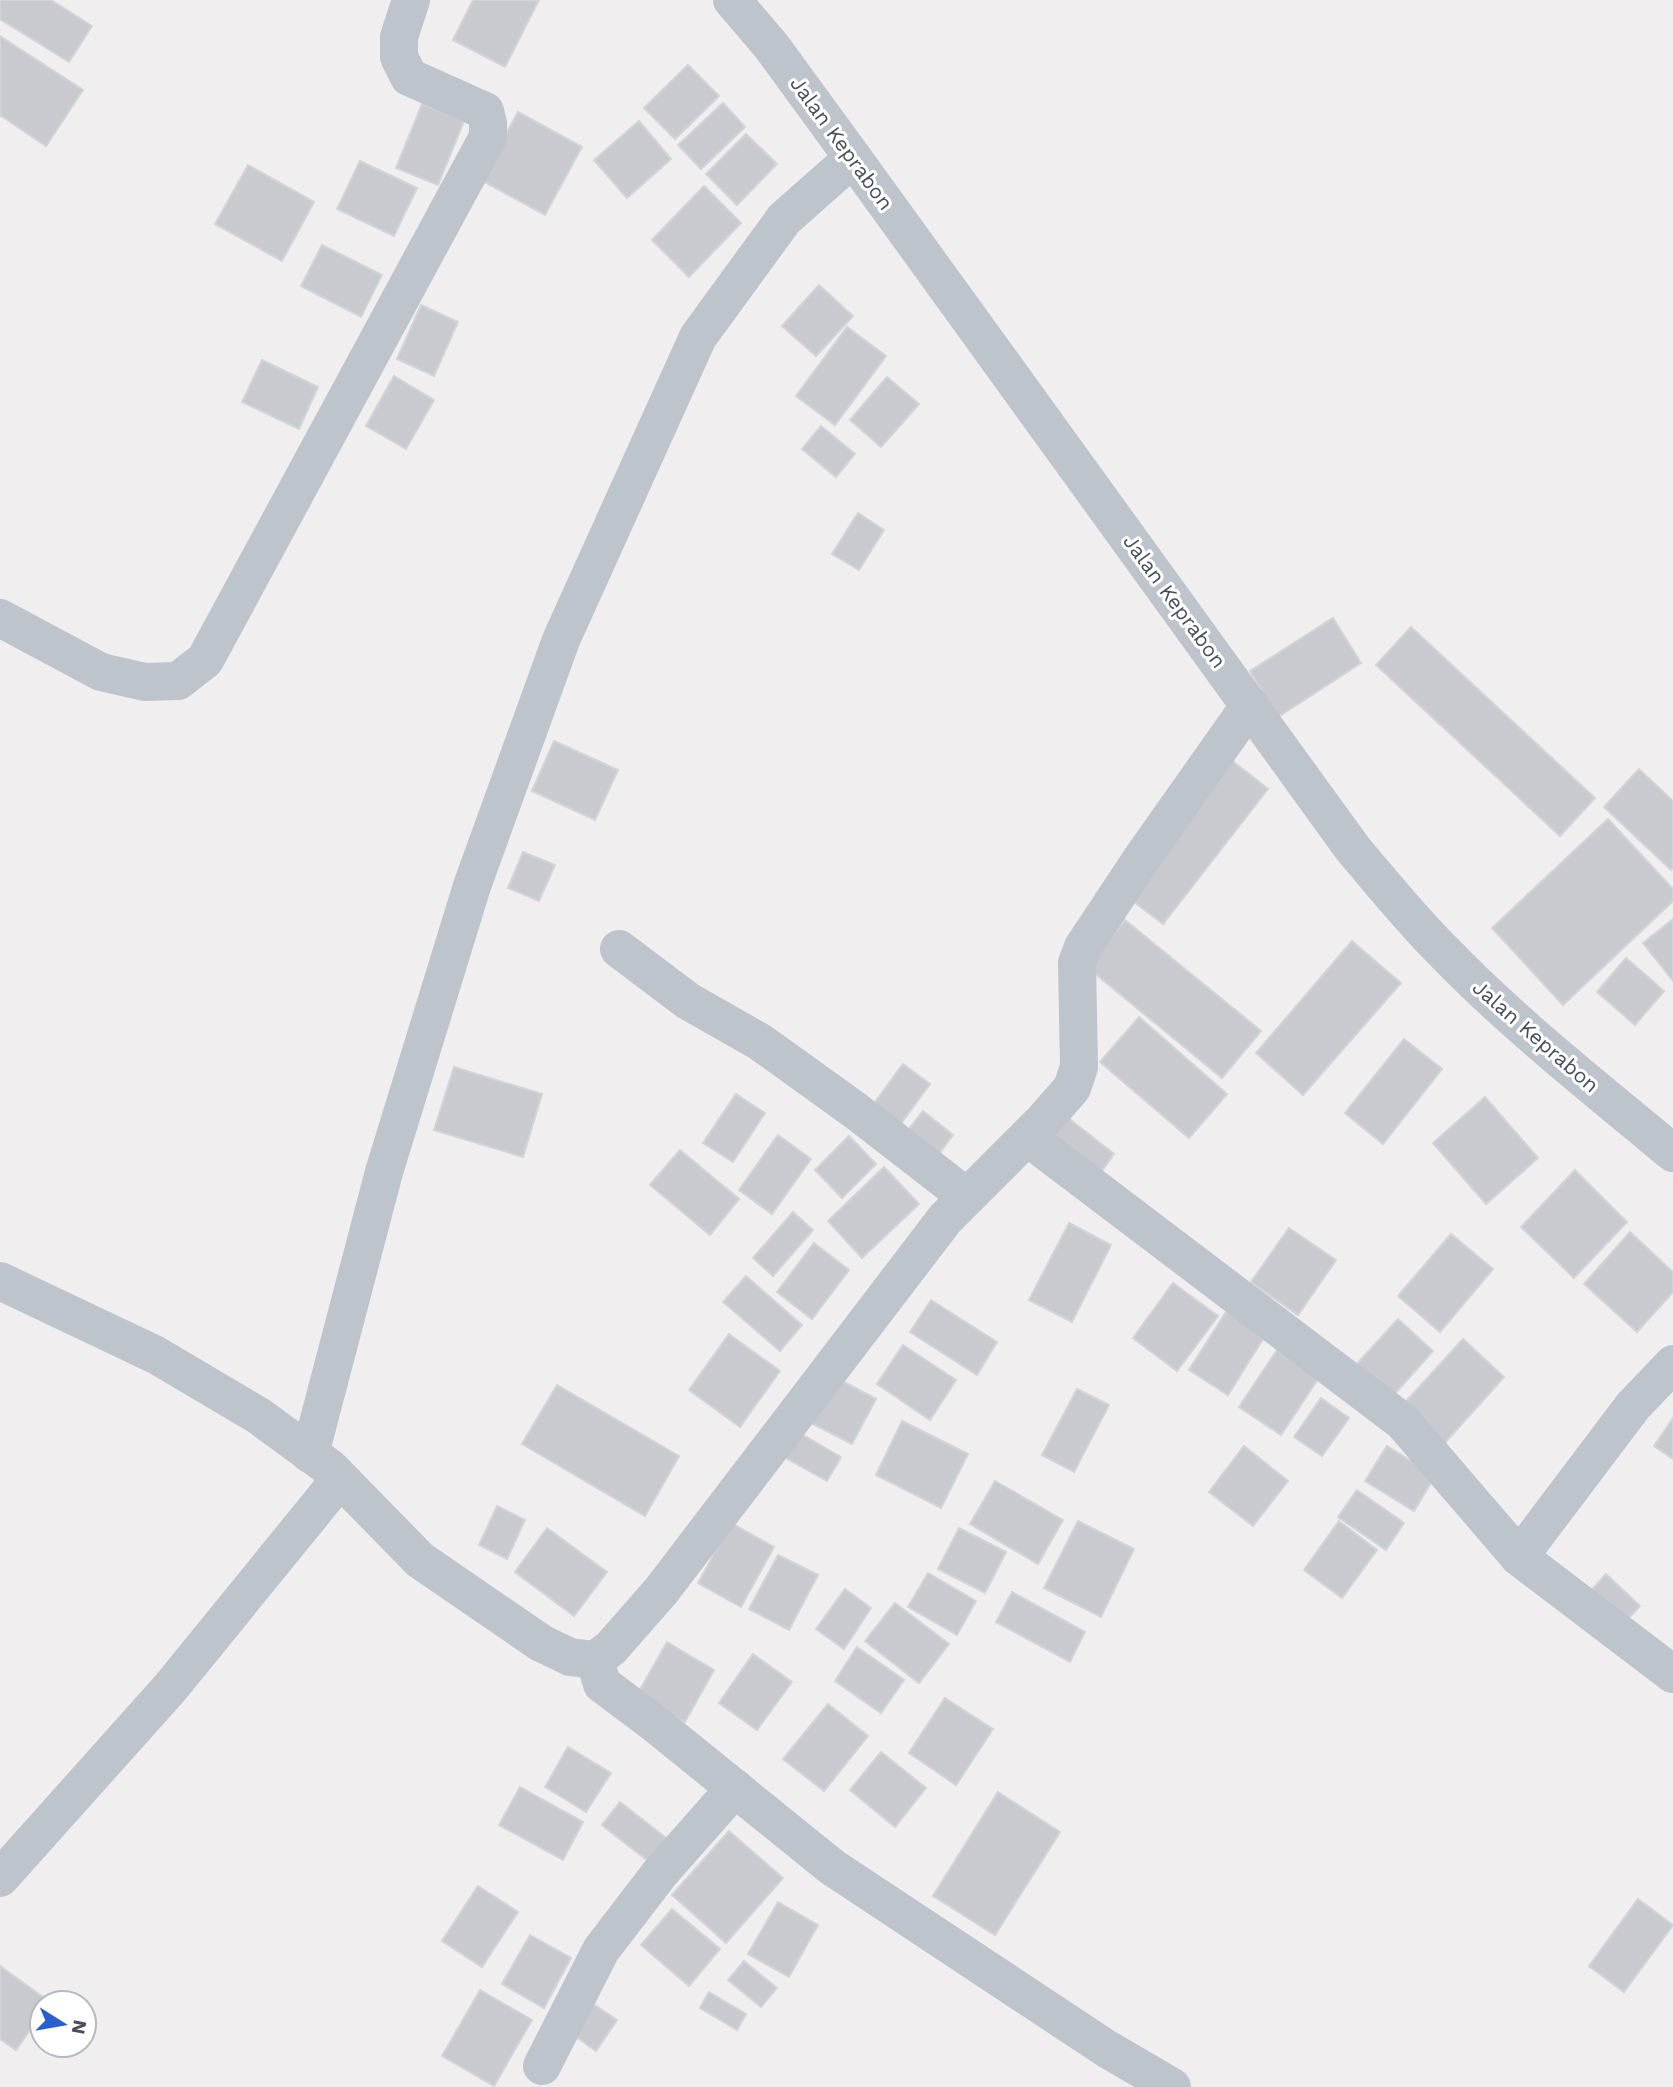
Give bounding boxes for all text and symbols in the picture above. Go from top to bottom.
street label: Jalan Keprabon [785,71,899,215]
street label: Jalan Keprabon [1118,529,1232,673]
street label: Jalan Keprabon [1468,974,1604,1098]
north arrow [28,1989,98,2059]
text: N [67,2018,92,2036]

